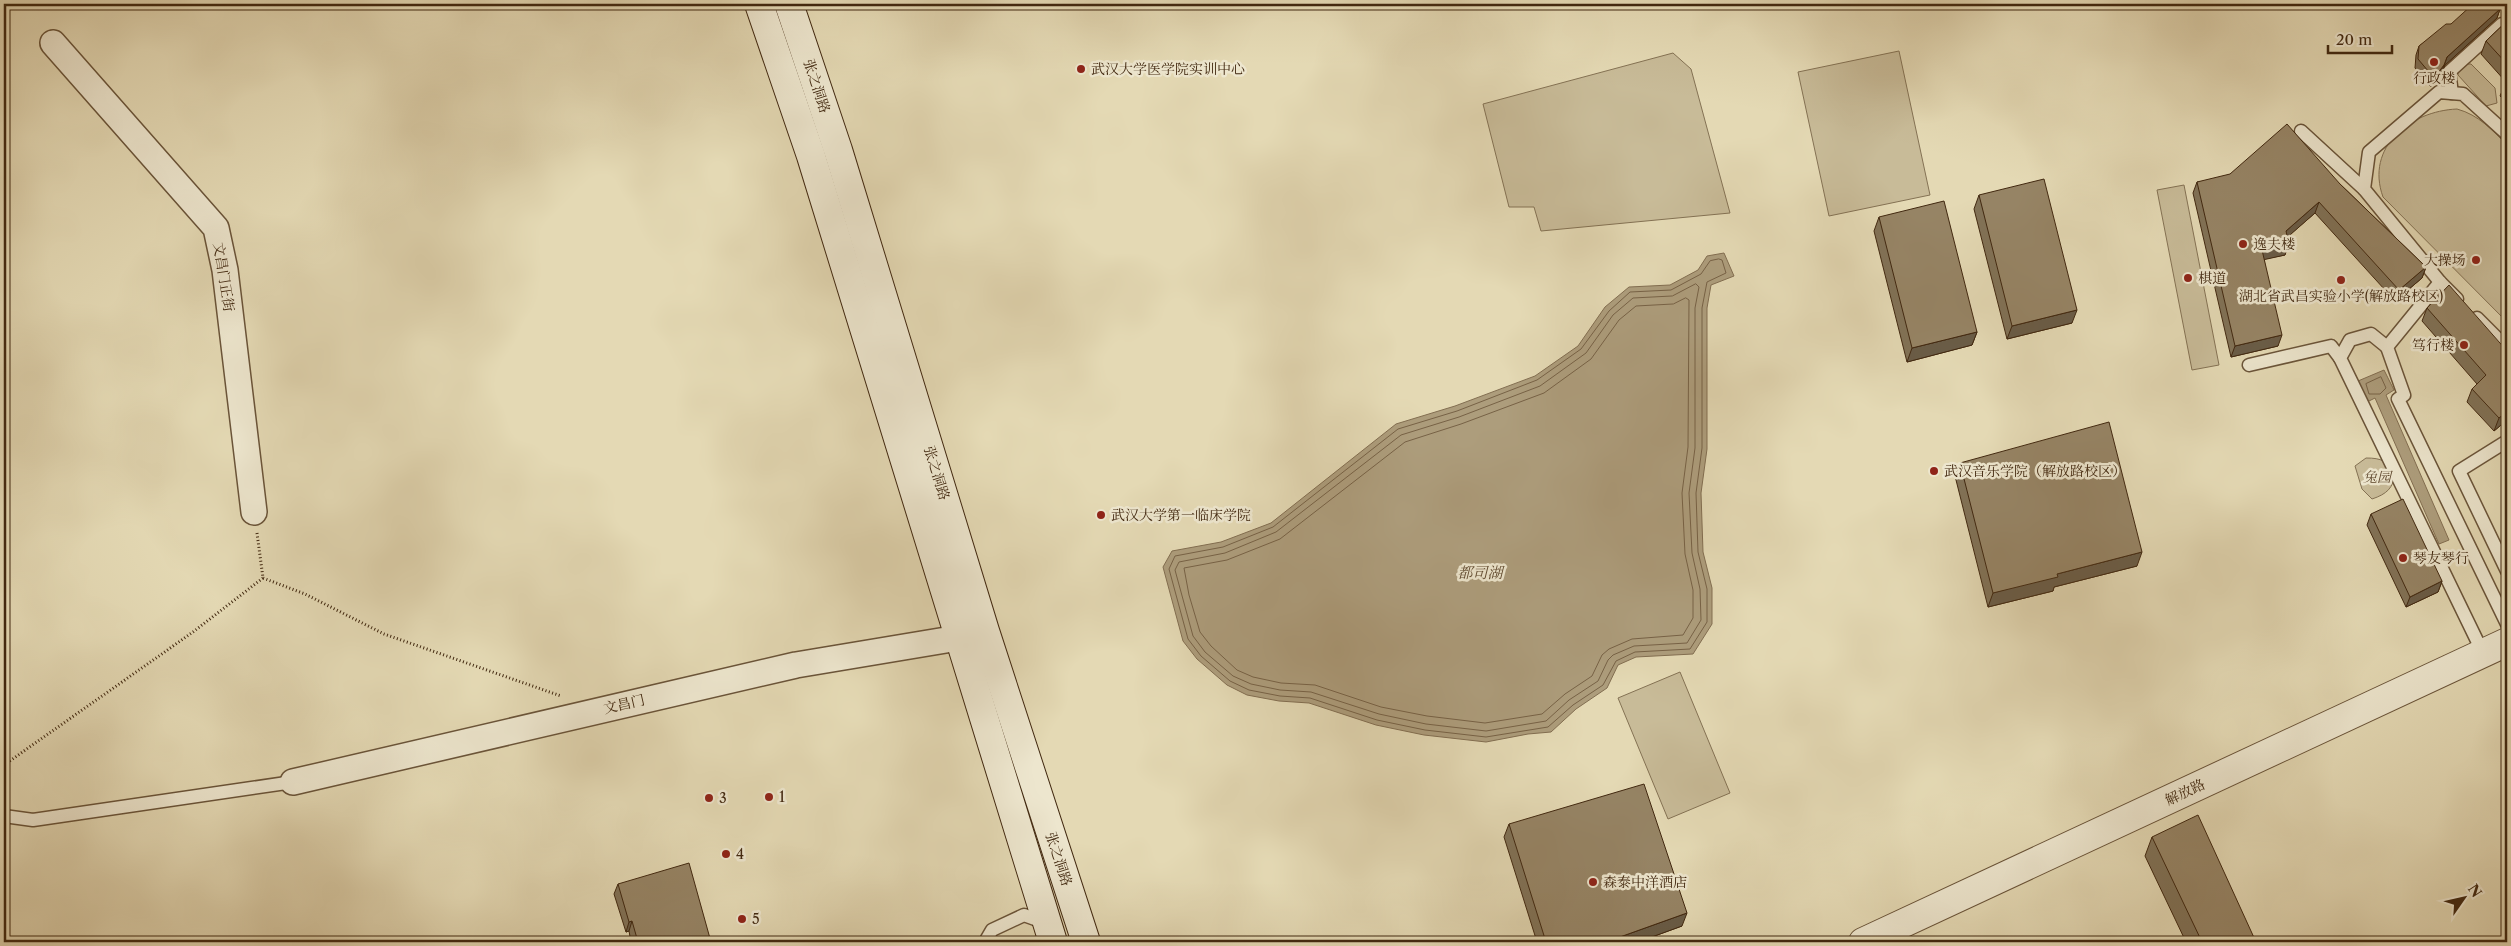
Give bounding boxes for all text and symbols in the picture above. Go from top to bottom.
scale bar [2328,22,2392,54]
text: 20 m [2336,30,2372,49]
marker: 行政楼 [2428,56,2440,68]
street label: 张之洞路 [800,57,834,115]
place label: 武汉大学医学院实训中心 [1091,60,1245,78]
marker: 武汉大学医学院实训中心 [1075,63,1087,75]
place label: 行政楼 [2413,69,2455,87]
place label: 逸夫楼 [2253,235,2295,253]
marker: 逸夫楼 [2237,238,2249,250]
street label: 文昌门正街 [210,241,238,313]
place label: 大操场 [2424,251,2466,269]
marker: 大操场 [2470,254,2482,266]
place label: 棋道 [2198,269,2226,287]
marker: 棋道 [2182,272,2194,284]
marker: 湖北省武昌实验小学(解放路校区) [2335,274,2347,286]
place label: 湖北省武昌实验小学(解放路校区) [2239,287,2443,305]
place label: 笃行楼 [2412,336,2454,354]
marker: 笃行楼 [2458,339,2470,351]
street label: 张之洞路 [920,444,954,502]
place label: 武汉音乐学院（解放路校区） [1944,462,2126,480]
marker: 武汉音乐学院（解放路校区） [1928,465,1940,477]
park label: 兔园 [2363,468,2393,486]
place label: 武汉大学第一临床学院 [1111,506,1251,524]
marker: 武汉大学第一临床学院 [1095,509,1107,521]
place label: 琴友琴行 [2413,549,2469,567]
marker: 琴友琴行 [2397,552,2409,564]
water label: 都司湖 [1457,563,1505,582]
street label: 文昌门 [602,691,646,717]
street label: 解放路 [2162,775,2208,809]
place label: 1 [779,788,785,806]
place label: 3 [719,789,727,807]
marker: 1 [763,791,775,803]
marker: 3 [703,792,715,804]
street label: 张之洞路 [1042,830,1076,888]
place label: 4 [736,845,744,863]
marker: 4 [720,848,732,860]
place label: 森泰中洋酒店 [1603,873,1687,891]
north arrow [2438,874,2488,924]
marker: 森泰中洋酒店 [1587,876,1599,888]
text: N [2464,881,2486,901]
place label: 5 [752,910,760,928]
marker: 5 [736,913,748,925]

